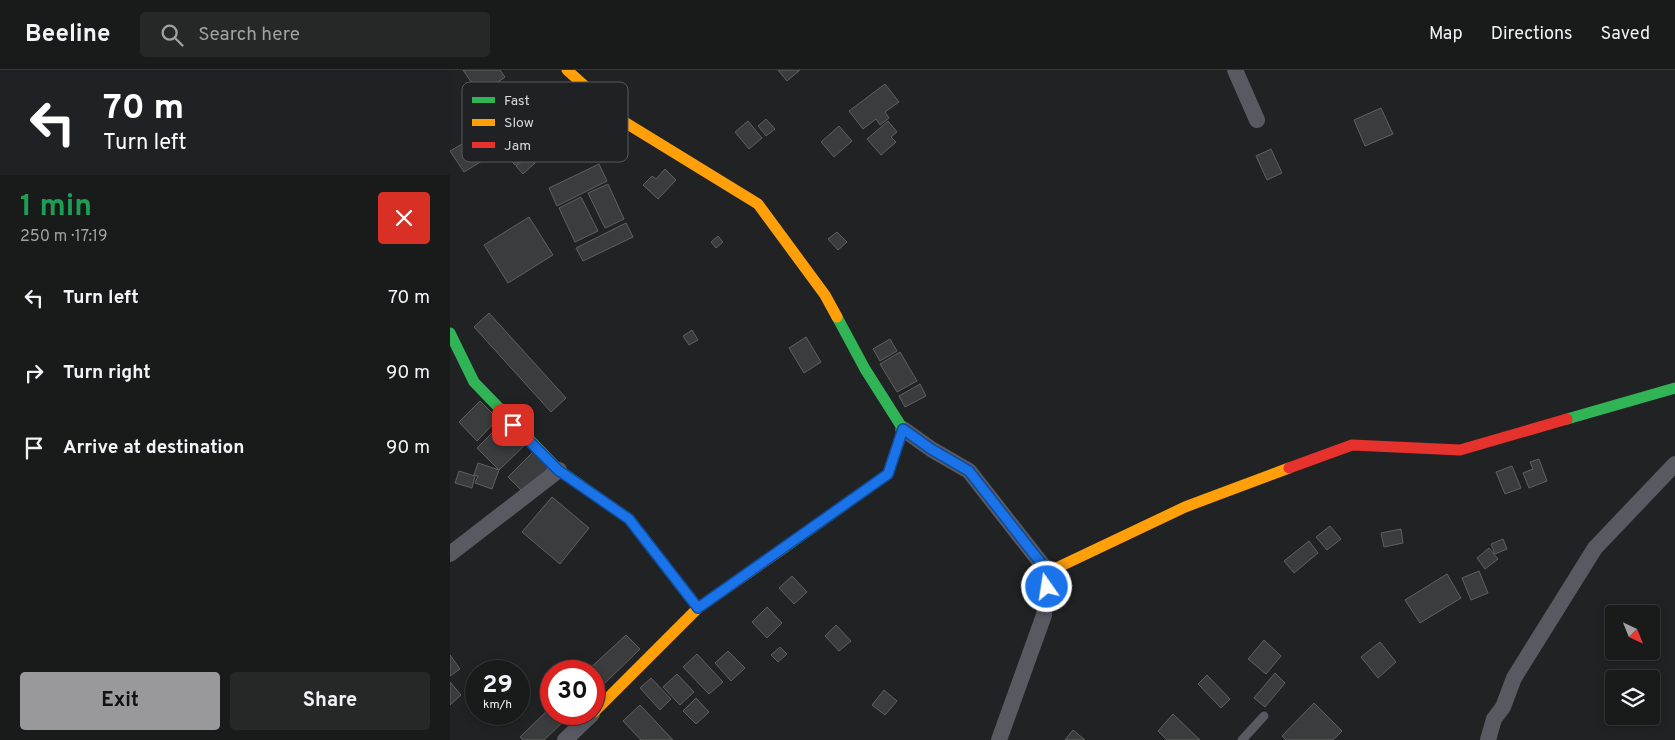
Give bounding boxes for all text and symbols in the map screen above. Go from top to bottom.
search box [140,12,490,57]
text: Beeline [25,20,110,50]
icon: search [158,21,186,49]
text: Search here [198,23,300,47]
text: Map [1429,23,1463,46]
text: Directions [1491,23,1573,46]
text: Saved [1601,23,1650,46]
legend [462,82,628,162]
text: 70 m [103,87,184,131]
icon: left [20,90,85,155]
text: Fast [504,93,530,110]
text: Slow [504,115,534,132]
text: Turn left [103,130,186,157]
text: Jam [504,138,531,155]
text: 1 min [20,189,92,226]
button: close [378,192,430,244]
text: 250 m · 17:19 [20,227,108,247]
icon: left [20,284,48,312]
text: Turn left [63,286,139,310]
text: 70 m [388,286,430,310]
icon: right [20,359,48,387]
text: Turn right [63,361,151,385]
text: 90 m [386,361,430,385]
pin [492,404,534,446]
icon: arrive [499,411,527,439]
icon: arrive [20,434,48,462]
text: Arrive at destination [63,436,244,460]
text: 90 m [386,436,430,460]
position arrow [1020,560,1072,612]
north arrow [1605,605,1660,660]
map controls [1605,605,1660,725]
speed limit sign: 30 [540,660,605,725]
text: 29 [482,670,513,702]
button: layers [1605,670,1660,725]
button: Exit [20,672,220,730]
button: Share [230,672,430,730]
text: km/h [483,697,512,713]

